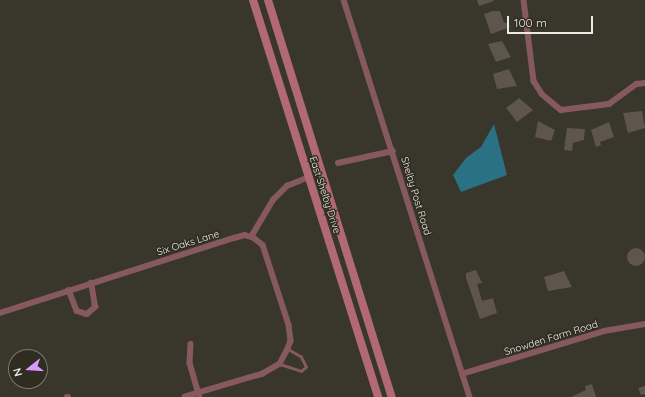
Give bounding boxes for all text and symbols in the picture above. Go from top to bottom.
scale bar [509,8,595,34]
text: 100 m [514,15,547,30]
street label: East Shelby Drive [307,155,343,235]
street label: Shelby Post Road [398,155,434,237]
street label: Six Oaks Lane [155,228,221,258]
street label: Snowden Farm Road [503,318,599,358]
north arrow [8,349,48,389]
text: N [10,366,25,378]

